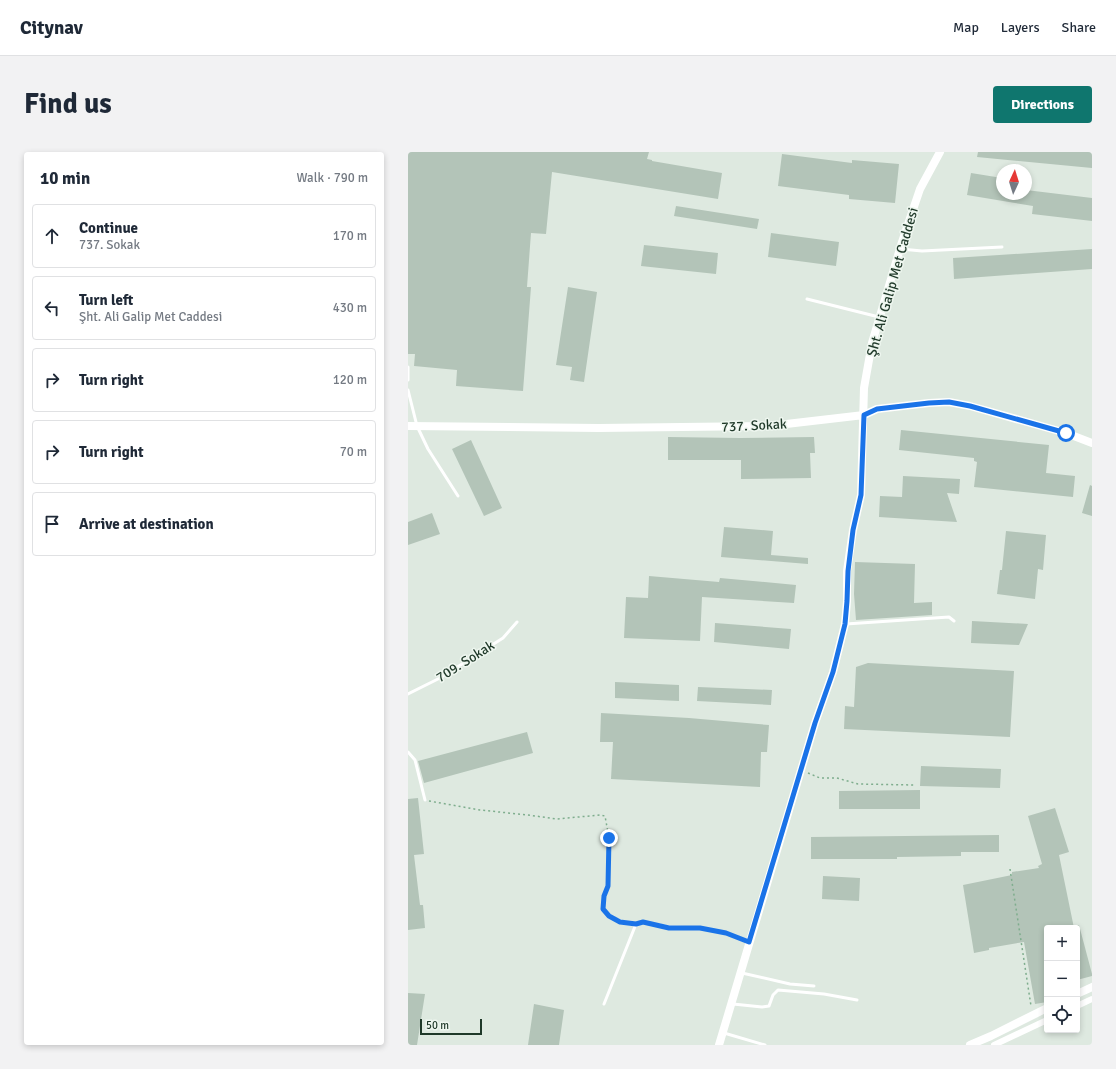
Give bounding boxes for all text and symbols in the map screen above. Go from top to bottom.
text: Citynav [20,16,83,40]
text: Map [953,19,979,36]
text: Layers [1001,19,1040,36]
text: Share [1062,19,1096,36]
button: Directions [993,86,1092,123]
text: Find us [24,87,112,121]
north arrow [996,164,1032,200]
text: 10 min [40,168,90,189]
text: Walk · 790 m [297,170,368,186]
street label: Şht. Ali Galip Met Caddesi [863,206,922,359]
text: Continue [79,219,138,237]
icon: ahead [41,225,63,247]
text: 170 m [333,228,367,244]
text: 737. Sokak [79,237,140,253]
text: Turn left [79,291,133,309]
icon: left [41,297,63,319]
text: 430 m [333,300,367,316]
text: Şht. Ali Galip Met Caddesi [79,309,222,325]
icon: right [41,369,63,391]
text: Turn right [79,371,144,389]
text: 120 m [333,372,367,388]
street label: 737. Sokak [721,415,787,436]
route start [1057,424,1075,442]
icon: right [41,441,63,463]
text: Turn right [79,443,144,461]
text: 70 m [340,444,367,460]
icon: arrive [41,513,63,535]
text: Arrive at destination [79,515,214,533]
street label: 709. Sokak [433,637,498,686]
route end [600,829,618,847]
map controls [1044,925,1080,1033]
button: + [1044,925,1080,961]
button: − [1044,961,1080,997]
button: locate [1044,997,1080,1033]
scale bar [420,1017,482,1036]
text: 50 m [426,1019,449,1032]

